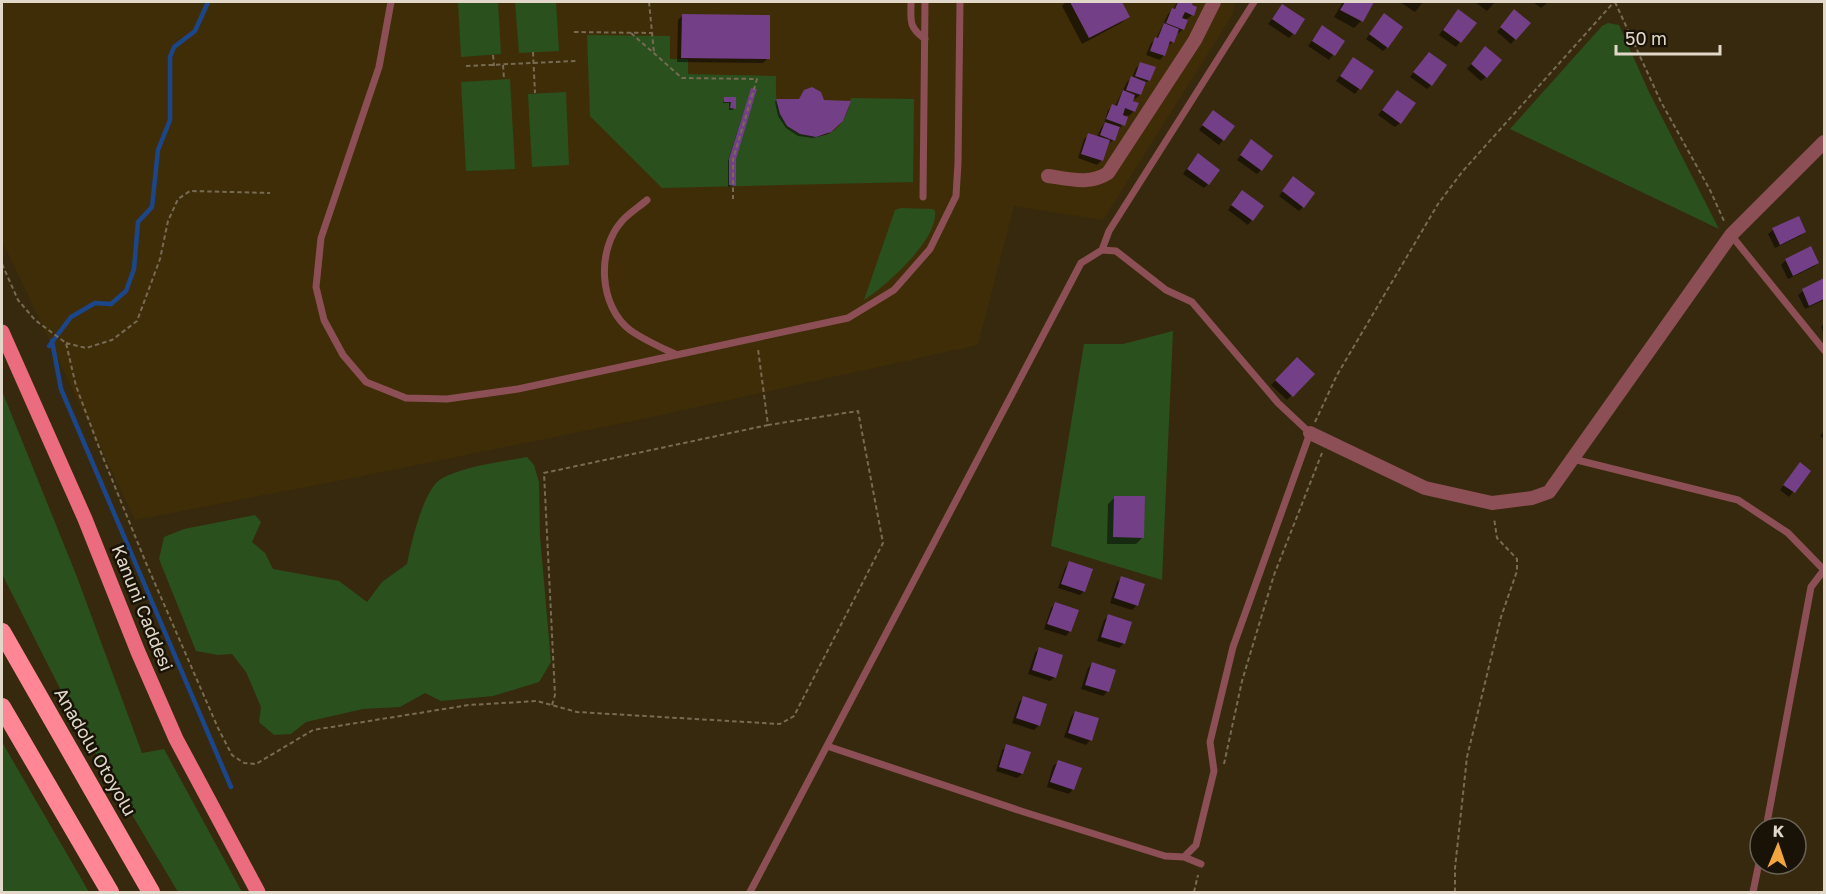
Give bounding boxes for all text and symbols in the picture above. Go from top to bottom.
scale bar [1616,18,1720,56]
text: 50 m [1625,27,1667,49]
street label: Kanuni Caddesi [108,541,178,674]
street label: Anadolu Otoyolu [50,683,142,820]
north arrow [1748,816,1808,876]
text: K [1772,821,1785,841]

